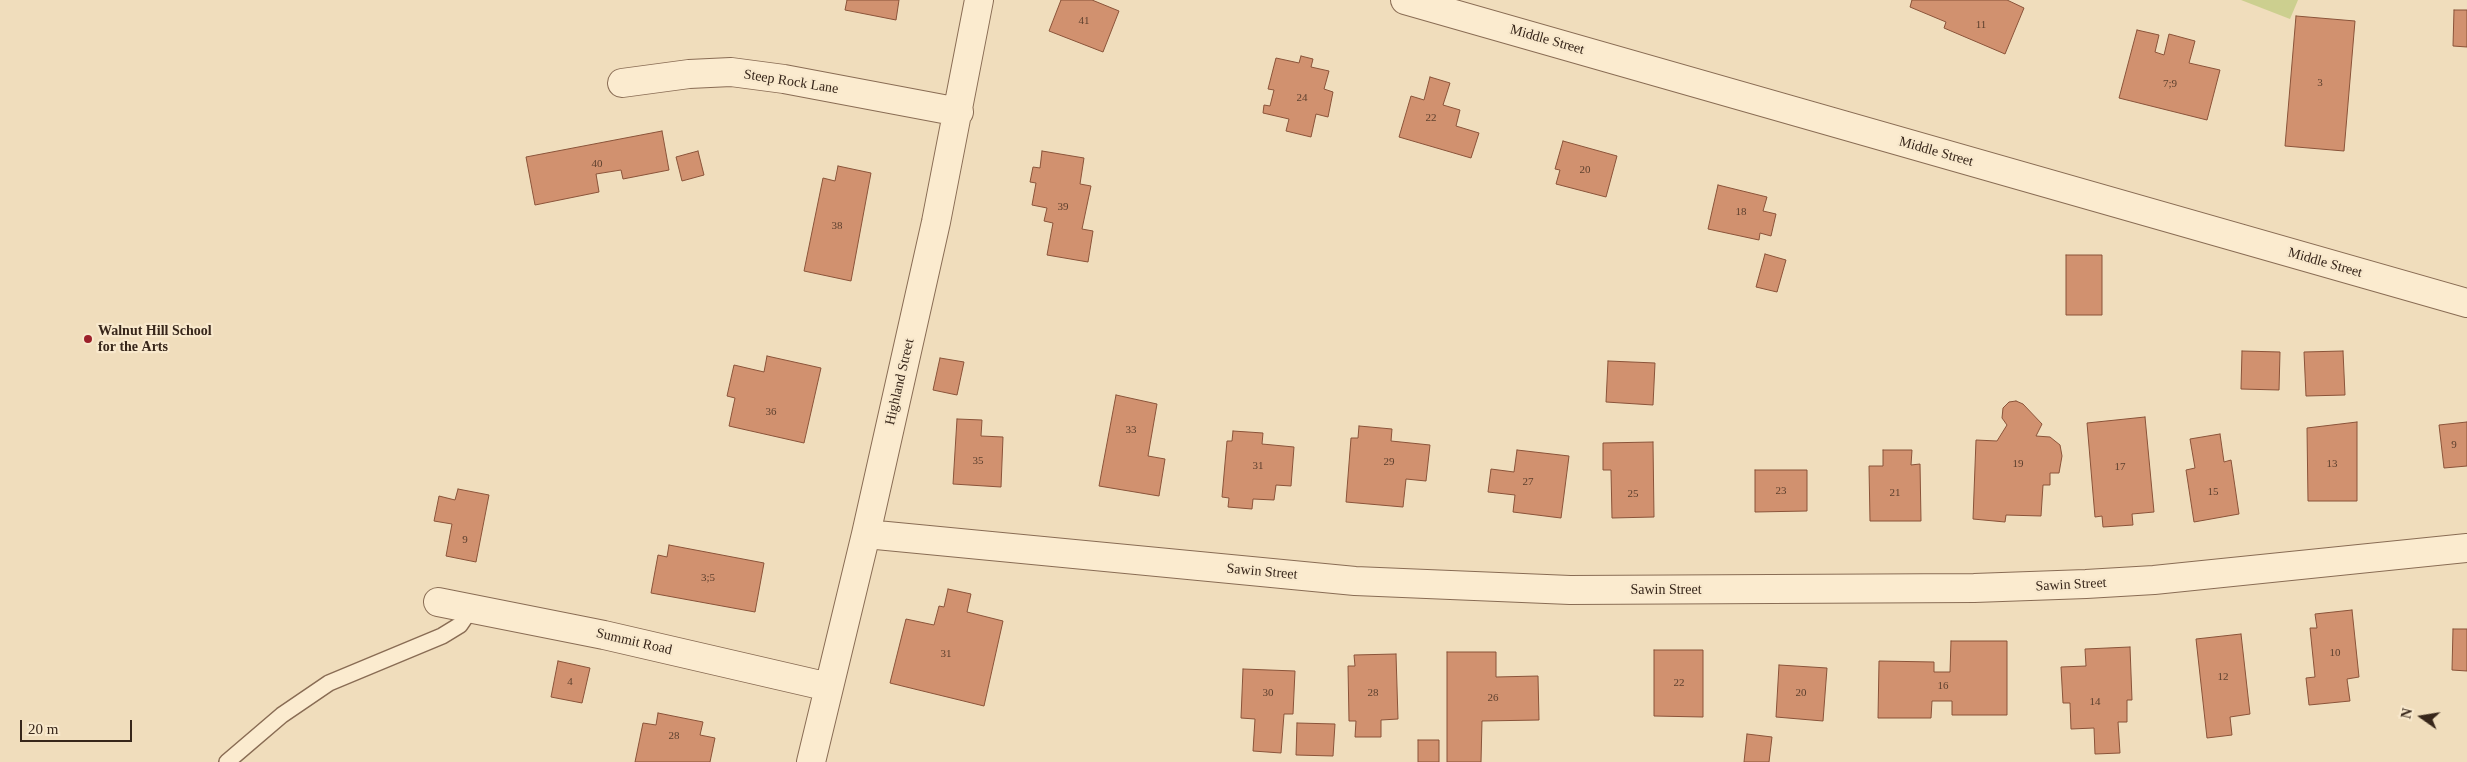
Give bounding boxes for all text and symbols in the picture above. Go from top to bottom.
house number: 41 [1078,14,1090,28]
house number: 11 [1976,18,1986,32]
street label: Middle Street [1508,21,1586,59]
street label: Steep Rock Lane [742,66,840,98]
house number: 3 [2317,76,2323,90]
house number: 7;9 [2163,77,2177,91]
house number: 24 [1296,91,1308,105]
house number: 22 [1425,111,1436,125]
street label: Middle Street [1897,133,1975,171]
house number: 40 [592,157,602,171]
house number: 20 [1580,163,1590,177]
house number: 39 [1058,200,1068,214]
house number: 18 [1735,205,1746,219]
house number: 38 [832,219,842,233]
street label: Middle Street [2286,244,2364,282]
place label: Walnut Hill School for the Arts [98,323,212,356]
marker: Walnut Hill School for the Arts [82,333,94,345]
street label: Highland Street [882,337,918,427]
house number: 36 [766,405,776,419]
house number: 33 [1126,423,1136,437]
house number: 9 [2451,438,2457,452]
house number: 35 [972,454,984,468]
house number: 29 [1384,455,1395,469]
house number: 19 [2012,457,2024,471]
house number: 13 [2326,457,2338,471]
house number: 31 [1252,459,1264,473]
house number: 17 [2114,460,2126,474]
house number: 27 [1522,475,1534,489]
house number: 23 [1775,484,1786,498]
house number: 15 [2208,485,2218,499]
house number: 21 [1890,486,1900,500]
house number: 25 [1628,487,1639,501]
house number: 9 [462,533,468,547]
street label: Sawin Street [1226,561,1298,583]
house number: 3;5 [701,571,715,585]
street label: Sawin Street [2035,575,2107,595]
street label: Sawin Street [1630,582,1702,598]
street label: Summit Road [594,625,674,659]
house number: 10 [2330,646,2340,660]
house number: 31 [940,647,951,661]
house number: 12 [2218,670,2228,684]
house number: 4 [567,675,573,689]
house number: 22 [1674,676,1685,690]
house number: 16 [1938,679,1949,693]
house number: 30 [1262,686,1274,700]
house number: 28 [1368,686,1379,700]
house number: 20 [1795,686,1806,700]
house number: 26 [1488,691,1499,705]
north arrow [2397,692,2447,742]
house number: 14 [2090,695,2100,709]
text: N [2398,707,2415,720]
scale bar [22,710,135,742]
text: 20 m [28,721,58,737]
house number: 28 [669,729,680,743]

